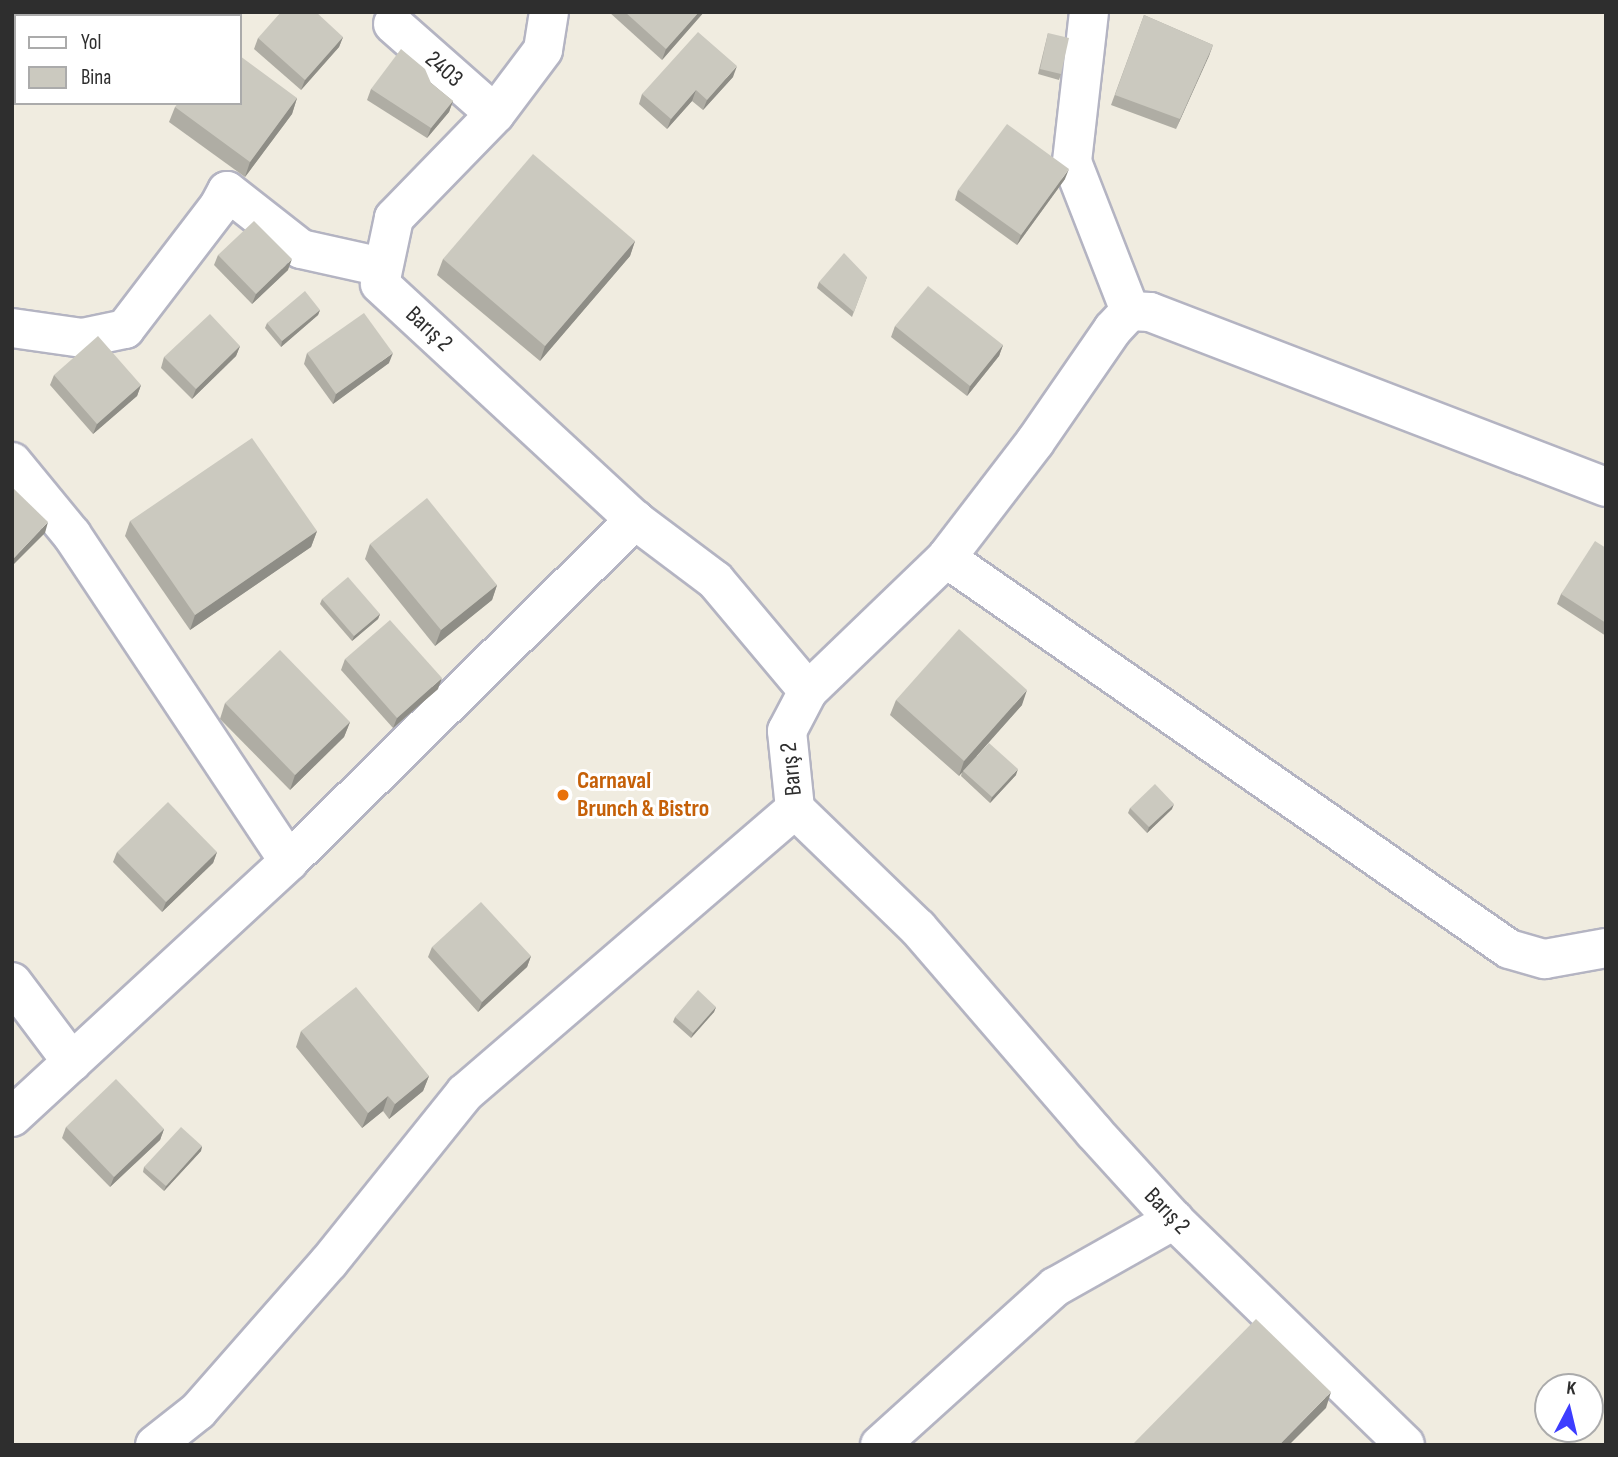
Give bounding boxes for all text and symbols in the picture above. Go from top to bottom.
legend [14,14,242,105]
text: Yol [81,30,101,55]
street label: 2403 [419,45,469,93]
text: Bina [81,65,111,90]
street label: Barış 2 [400,300,458,358]
street label: Barış 2 [774,741,808,797]
place label: Carnaval Brunch & Bistro [577,767,709,823]
marker: Carnaval Brunch & Bistro [555,787,571,803]
street label: Barış 2 [1138,1182,1196,1240]
north arrow [1534,1373,1604,1443]
text: K [1565,1377,1577,1401]

